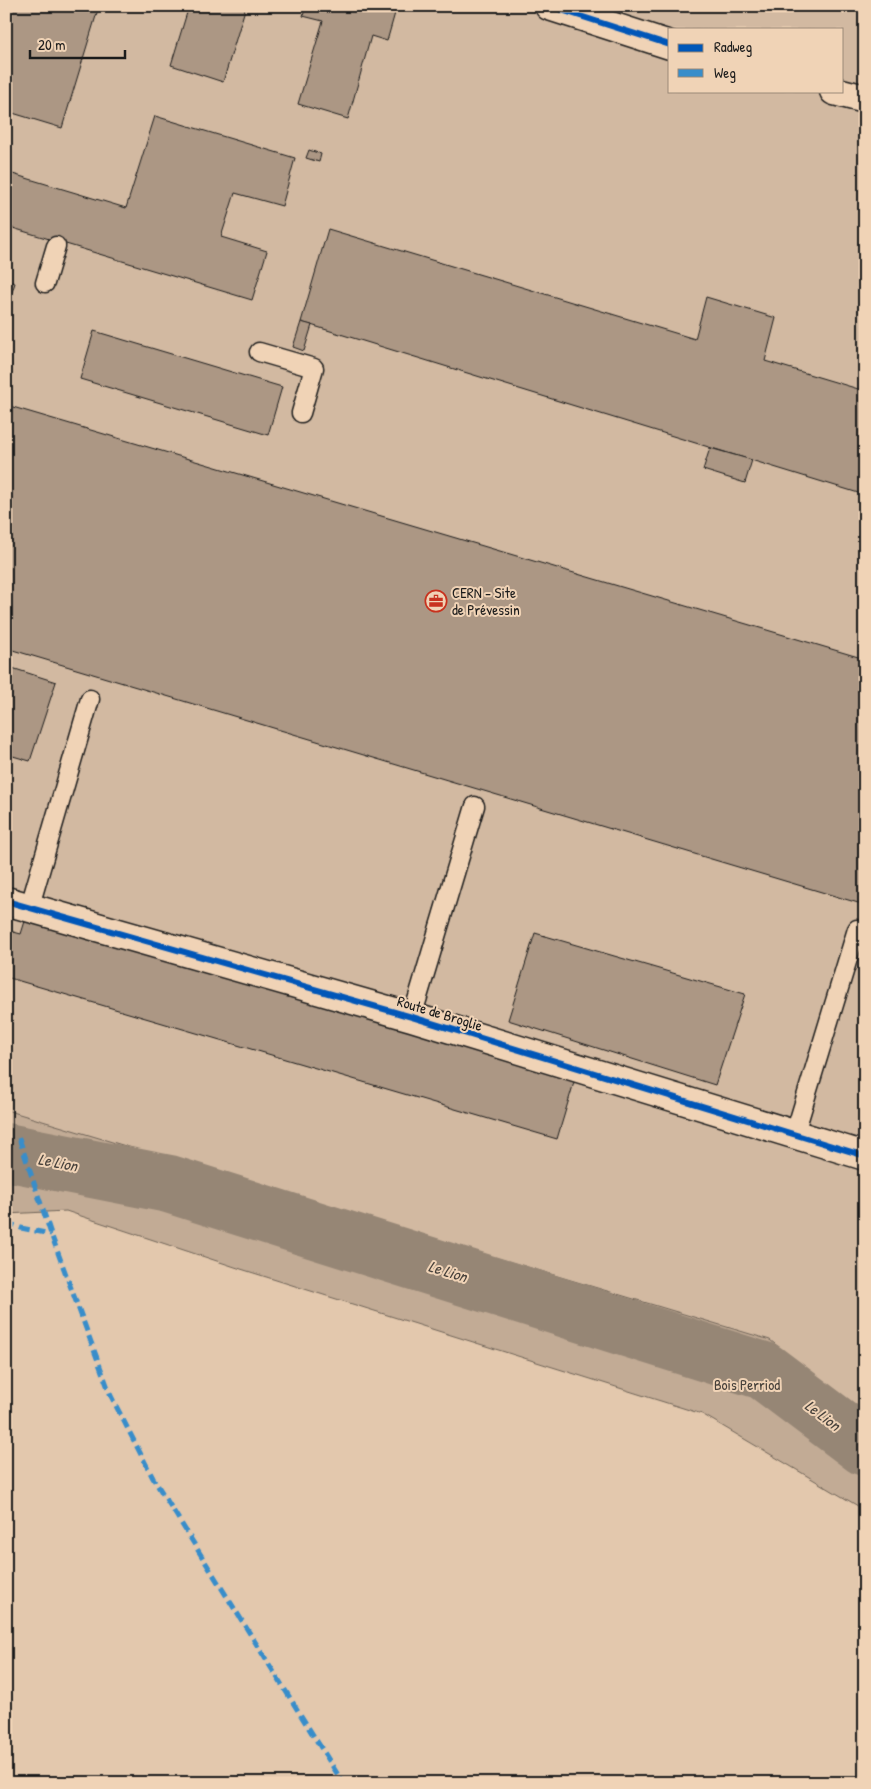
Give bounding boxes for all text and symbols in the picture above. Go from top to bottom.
scale bar [30,28,125,60]
legend [668,28,844,92]
text: 20 m [38,34,65,55]
text: Radweg [714,36,752,57]
text: Weg [714,62,736,83]
place label: CERN - Site de Prévessin [452,582,520,620]
office icon: CERN - Site de Prévessin [424,589,448,613]
street label: Route de Broglie [395,990,485,1036]
water label: Le Lion [37,1147,81,1177]
water label: Le Lion [426,1255,472,1288]
park label: Bois Perriod [714,1374,780,1395]
water label: Le Lion [801,1394,847,1437]

